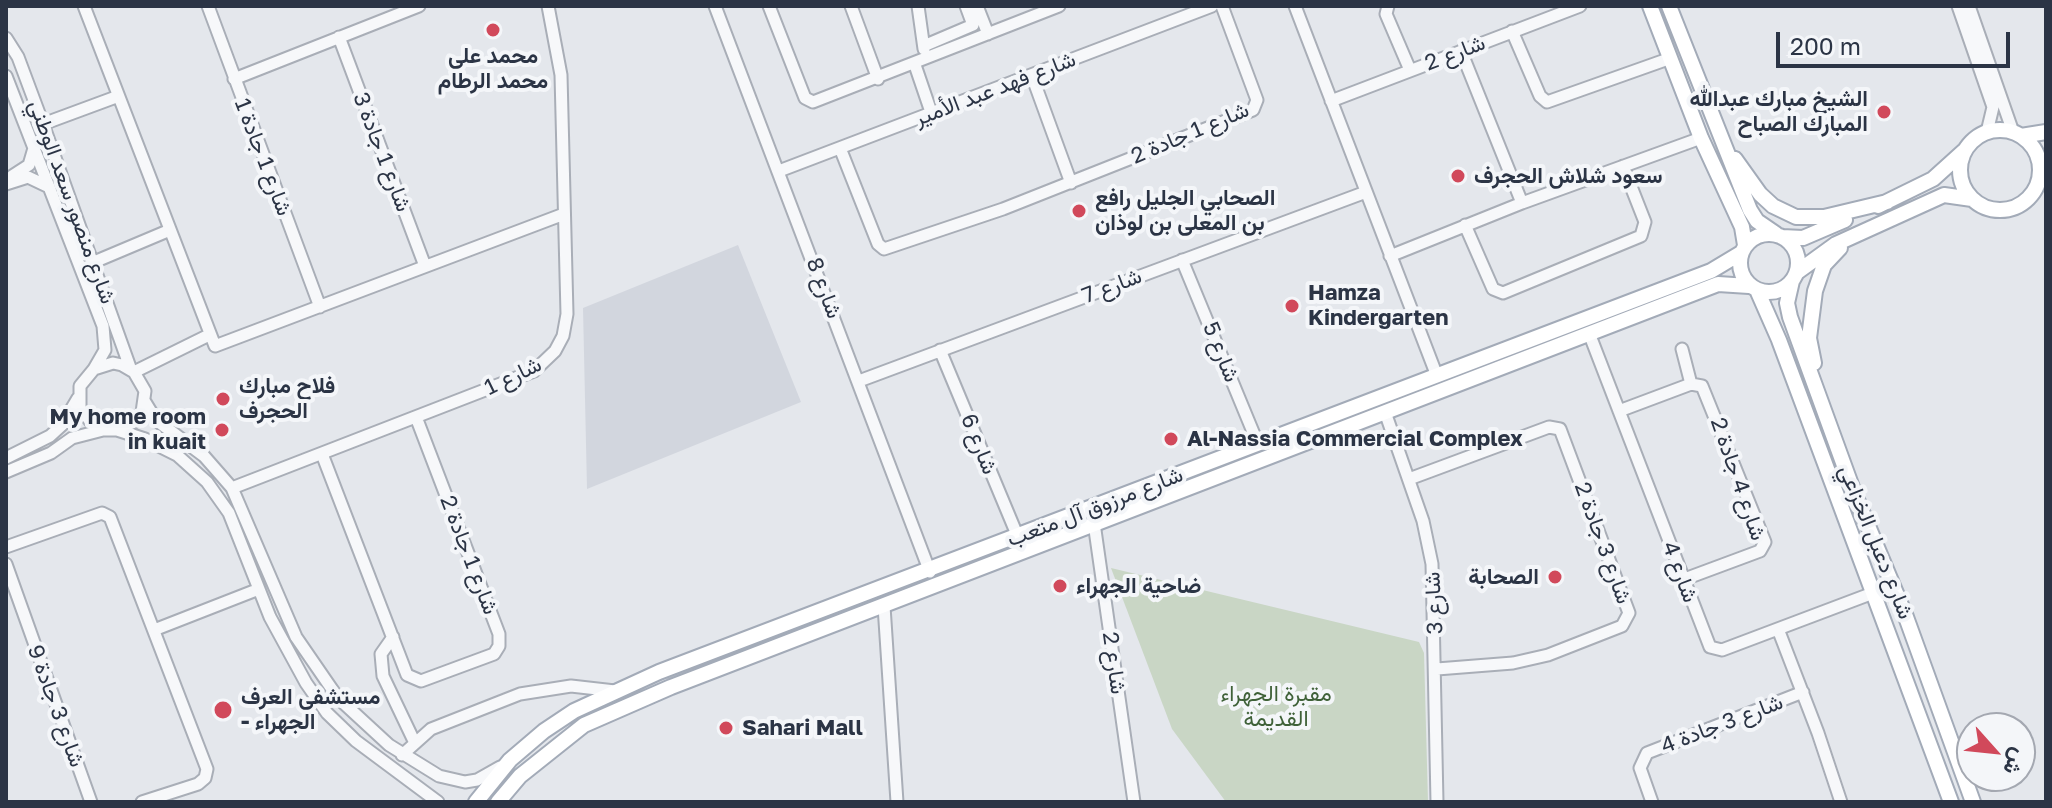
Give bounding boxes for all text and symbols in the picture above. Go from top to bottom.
scale bar [1780,16,2014,66]
marker: محمد علي محمد الرطام [484,21,502,39]
street label: شارع 2 [1421,29,1489,77]
text: 200 m [1790,31,1861,60]
place label: محمد علي محمد الرطام [438,43,548,94]
street label: شارع فهد عبد الأمير [911,46,1079,132]
place label: الشيخ مبارك عبدالله المبارك الصباح [1689,86,1868,138]
street label: شارع 1 جادة 3 [347,89,417,215]
street label: شارع 1 جادة 1 [229,95,297,219]
street label: شارع منصور سعد الوطني [23,96,121,308]
street label: شارع 1 جادة 2 [1127,96,1253,170]
marker: الشيخ مبارك عبدالله المبارك الصباح [1875,103,1893,121]
place label: سعود شلاش الحجرف [1474,163,1663,189]
marker: سعود شلاش الحجرف [1449,167,1467,185]
place label: الصحابي الجليل رافع بن المعلى بن لوذان [1095,185,1275,236]
marker: الصحابي الجليل رافع بن المعلى بن لوذان [1070,202,1088,220]
street label: شارع 8 [800,254,848,322]
street label: شارع 7 [1079,263,1145,309]
place label: Hamza Kindergarten [1308,280,1448,332]
marker: Hamza Kindergarten [1283,297,1301,315]
street label: شارع 5 [1197,318,1245,386]
street label: شارع 1 [480,351,546,401]
place label: فلاح مبارك الحجرف [239,373,335,424]
marker: فلاح مبارك الحجرف [214,390,232,408]
place label: My home room in kuait [50,404,206,456]
street label: شارع 6 [955,410,1003,478]
street label: شارع 4 جادة 2 [1705,414,1771,544]
marker: My home room in kuait [213,421,231,439]
place label: Al-Nassia Commercial Complex [1187,426,1523,452]
marker: Al-Nassia Commercial Complex [1162,430,1180,448]
street label: شارع مرزوق آل متعب [1003,461,1187,553]
street label: شارع دعبل الخزاعي [1833,461,1919,623]
street label: شارع 3 جادة 2 [1569,479,1637,607]
street label: شارع 1 جادة 2 [434,492,504,618]
street label: شارع 4 [1656,538,1704,606]
place label: الصحابة [1468,564,1539,590]
marker: الصحابة [1546,568,1564,586]
street label: شارع 3 [1419,571,1449,635]
place label: ضاحية الجهراء [1076,573,1201,599]
marker: ضاحية الجهراء [1051,577,1069,595]
street label: شارع 2 [1097,630,1131,696]
street label: شارع 3 جادة 9 [22,641,90,771]
park label: مقبرة الجهراء القديمة [1220,681,1332,732]
place label: مستشفى العرف - الجهراء [241,684,381,736]
street label: شارع 3 جادة 4 [1657,689,1787,759]
marker: مستشفى العرف - الجهراء [212,699,234,721]
north arrow [1956,712,2036,792]
place label: Sahari Mall [742,715,863,741]
marker: Sahari Mall [717,719,735,737]
text: ش [1998,744,2034,780]

